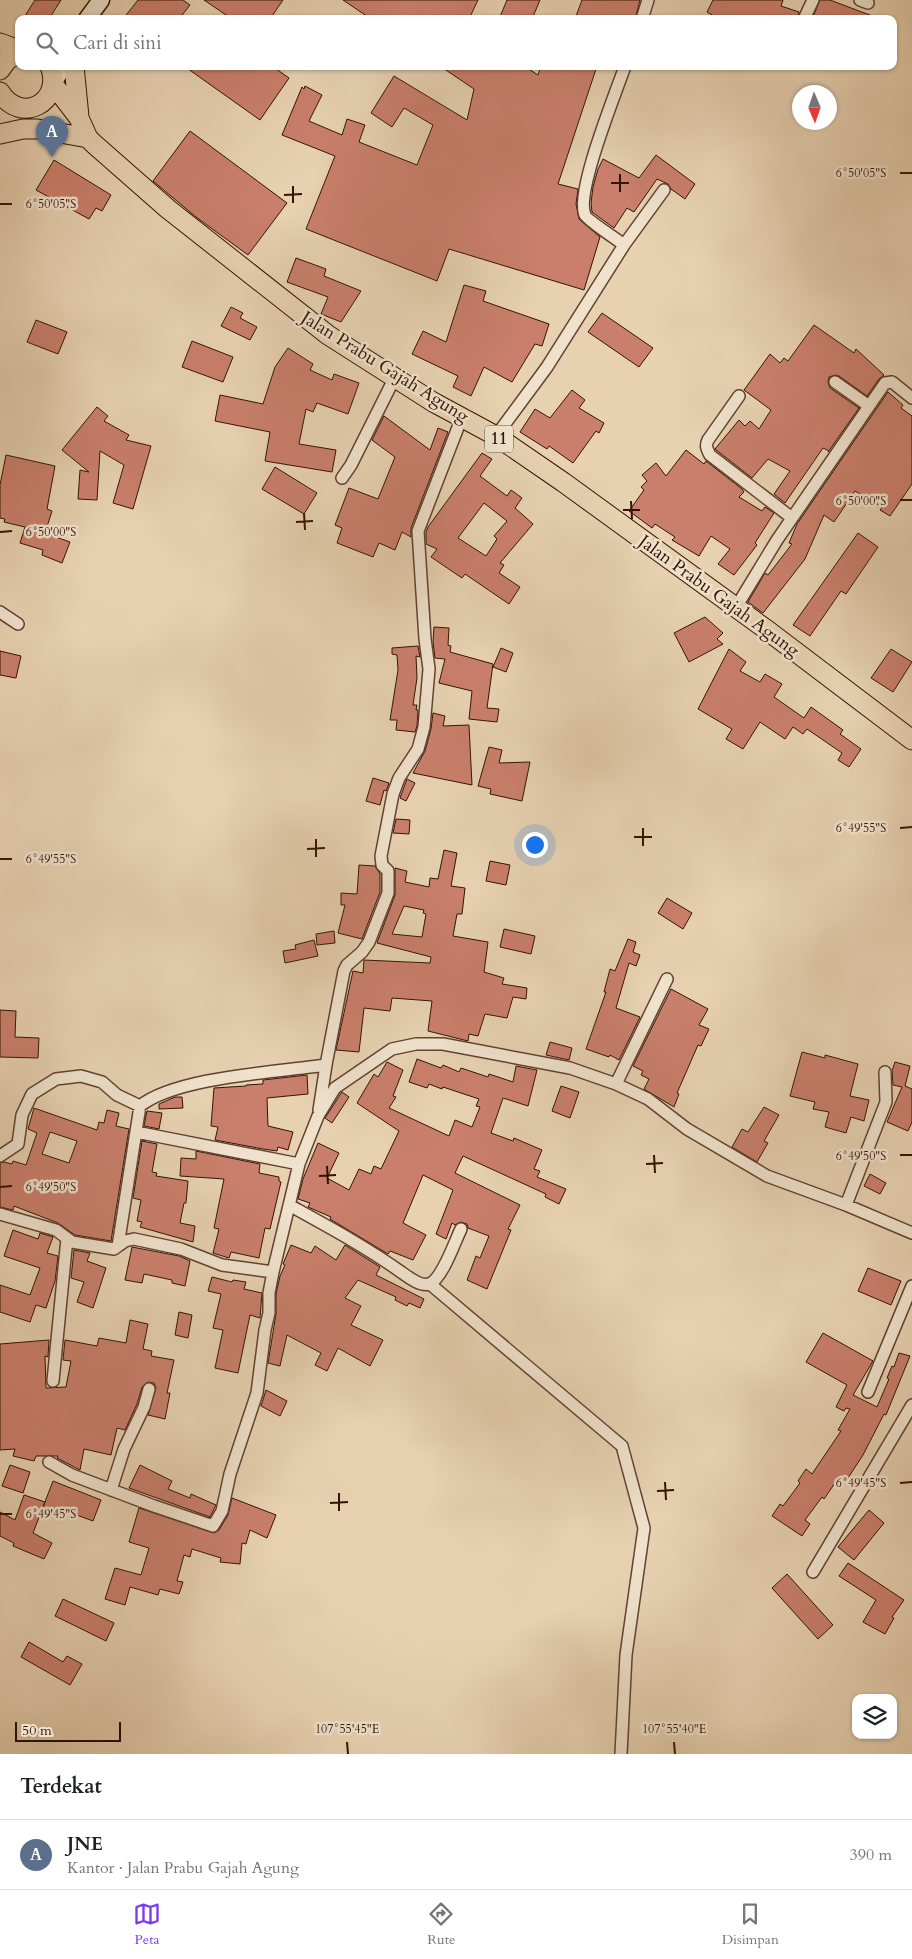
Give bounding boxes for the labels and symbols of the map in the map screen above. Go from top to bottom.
north arrow [792,85,837,130]
pin: A [36,116,68,157]
text: 6°50'05"S [836,165,886,181]
text: 6°50'05"S [26,196,76,212]
street label: Jalan Prabu Gajah Agung [294,304,474,429]
road number: 11 [485,426,513,452]
text: 6°50'00"S [836,493,886,509]
text: 6°50'00"S [26,524,76,540]
street label: Jalan Prabu Gajah Agung [631,527,805,663]
text: 6°49'55"S [836,820,886,836]
your location [522,832,548,858]
text: 6°49'55"S [26,851,76,867]
text: 6°49'50"S [836,1148,886,1164]
text: 6°49'50"S [26,1179,76,1195]
text: 6°49'45"S [836,1475,886,1491]
text: 6°49'45"S [26,1506,76,1522]
scale bar [15,1719,121,1742]
text: 107°55'45"E [315,1721,379,1737]
text: 107°55'40"E [642,1721,706,1737]

